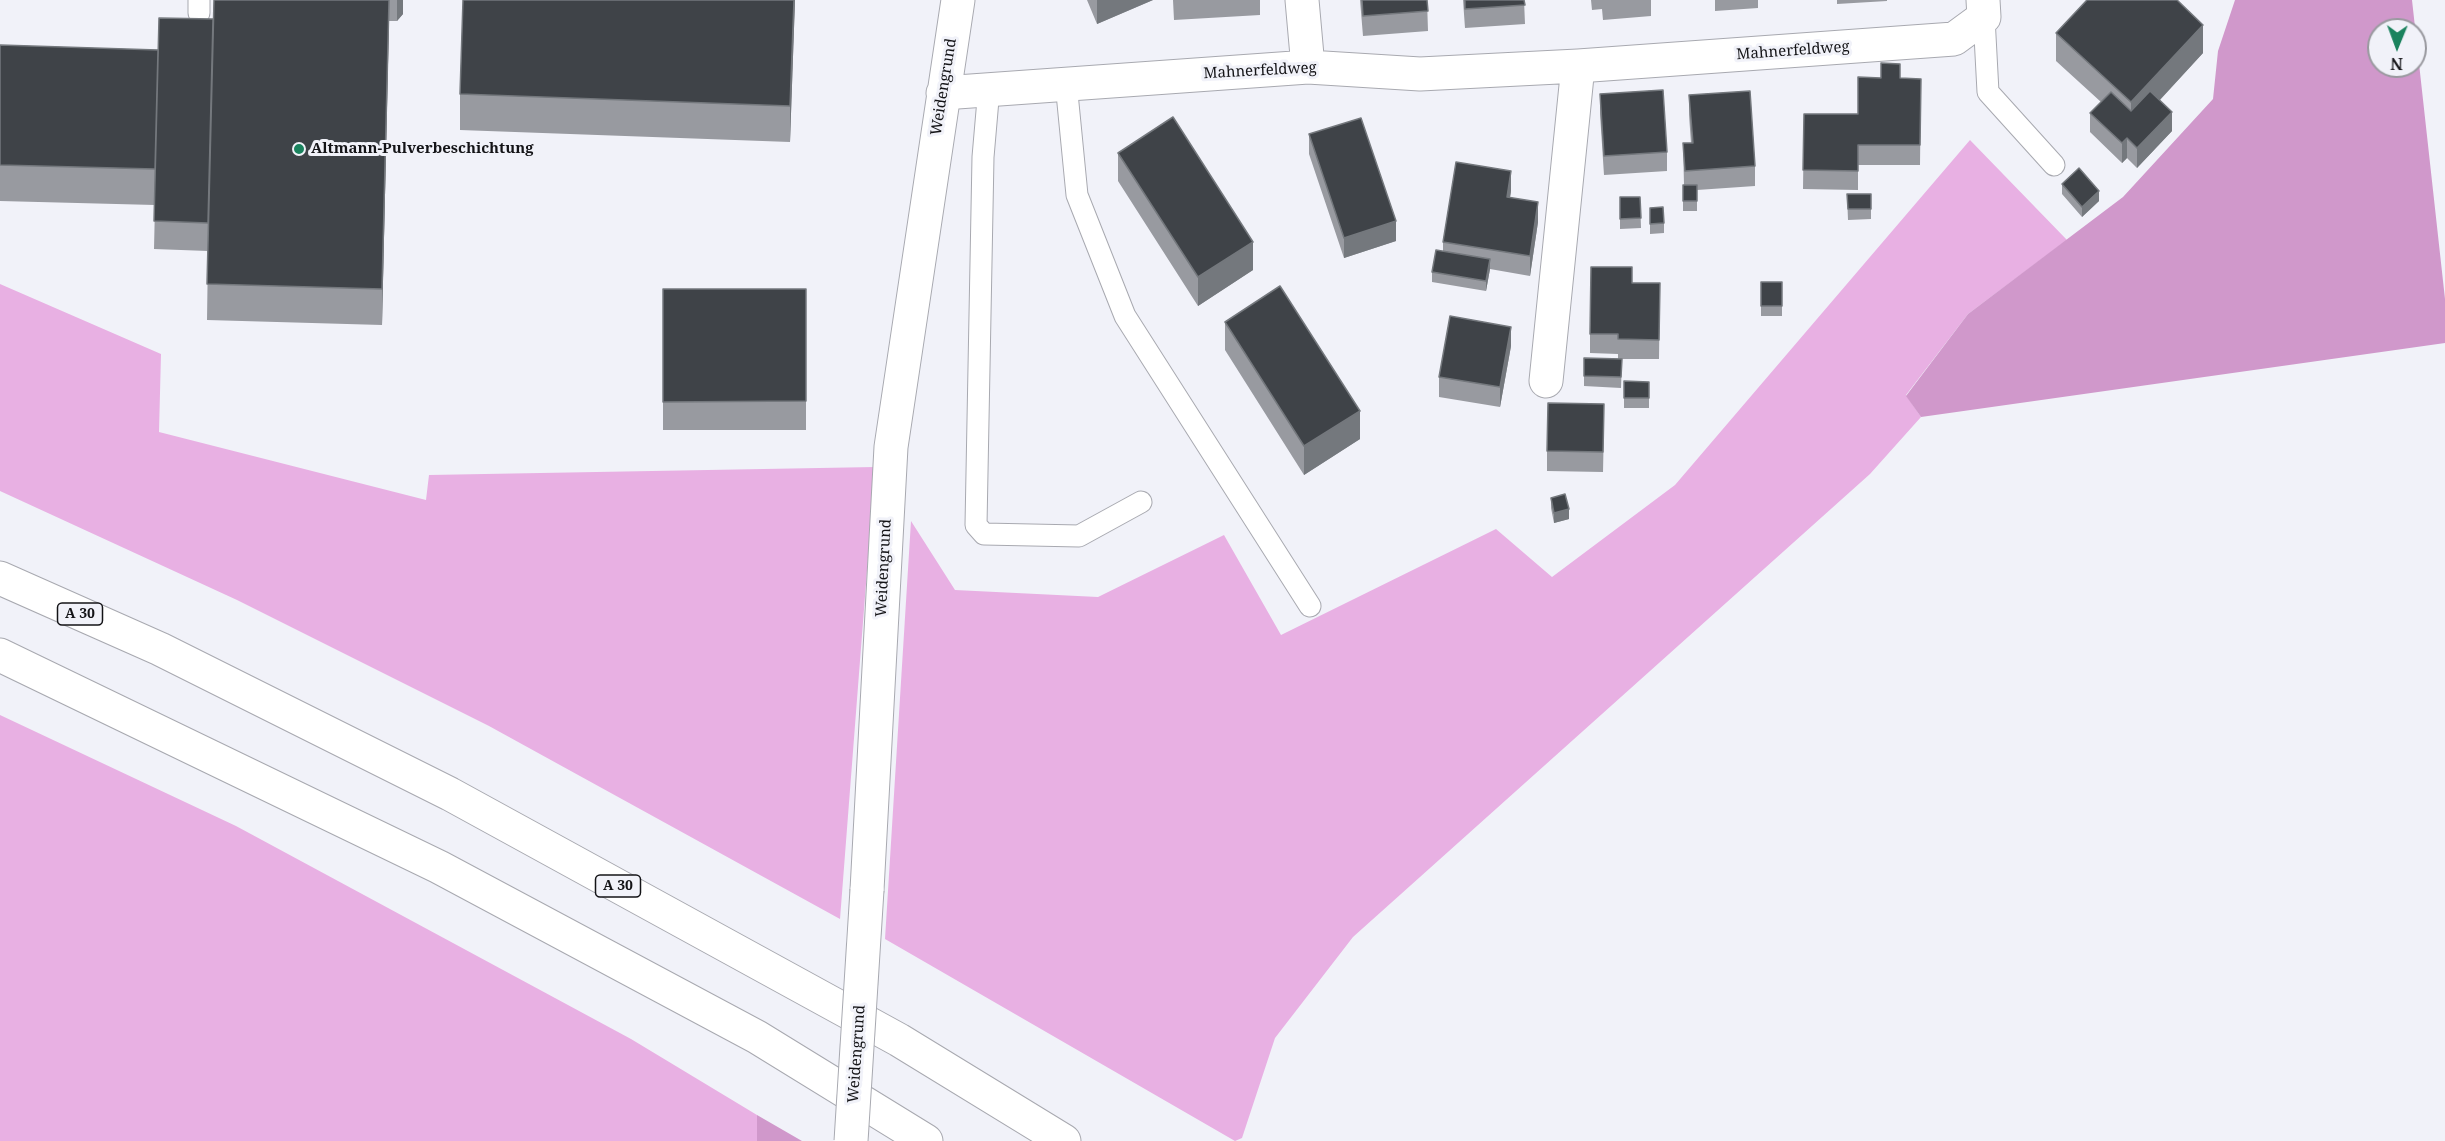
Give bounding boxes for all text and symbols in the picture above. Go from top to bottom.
north arrow [2367,18,2427,78]
street label: Weidengrund [927,37,961,137]
street label: Mahnerfeldweg [1736,38,1850,64]
text: N [2390,53,2403,75]
street label: Mahnerfeldweg [1203,59,1317,83]
place label: Altmann-Pulverbeschichtung [311,140,534,158]
marker: Altmann-Pulverbeschichtung [292,142,306,156]
street label: Weidengrund [872,519,896,617]
road number: A 30 [58,603,103,625]
road number: A 30 [596,875,640,897]
street label: Weidengrund [845,1004,869,1104]

